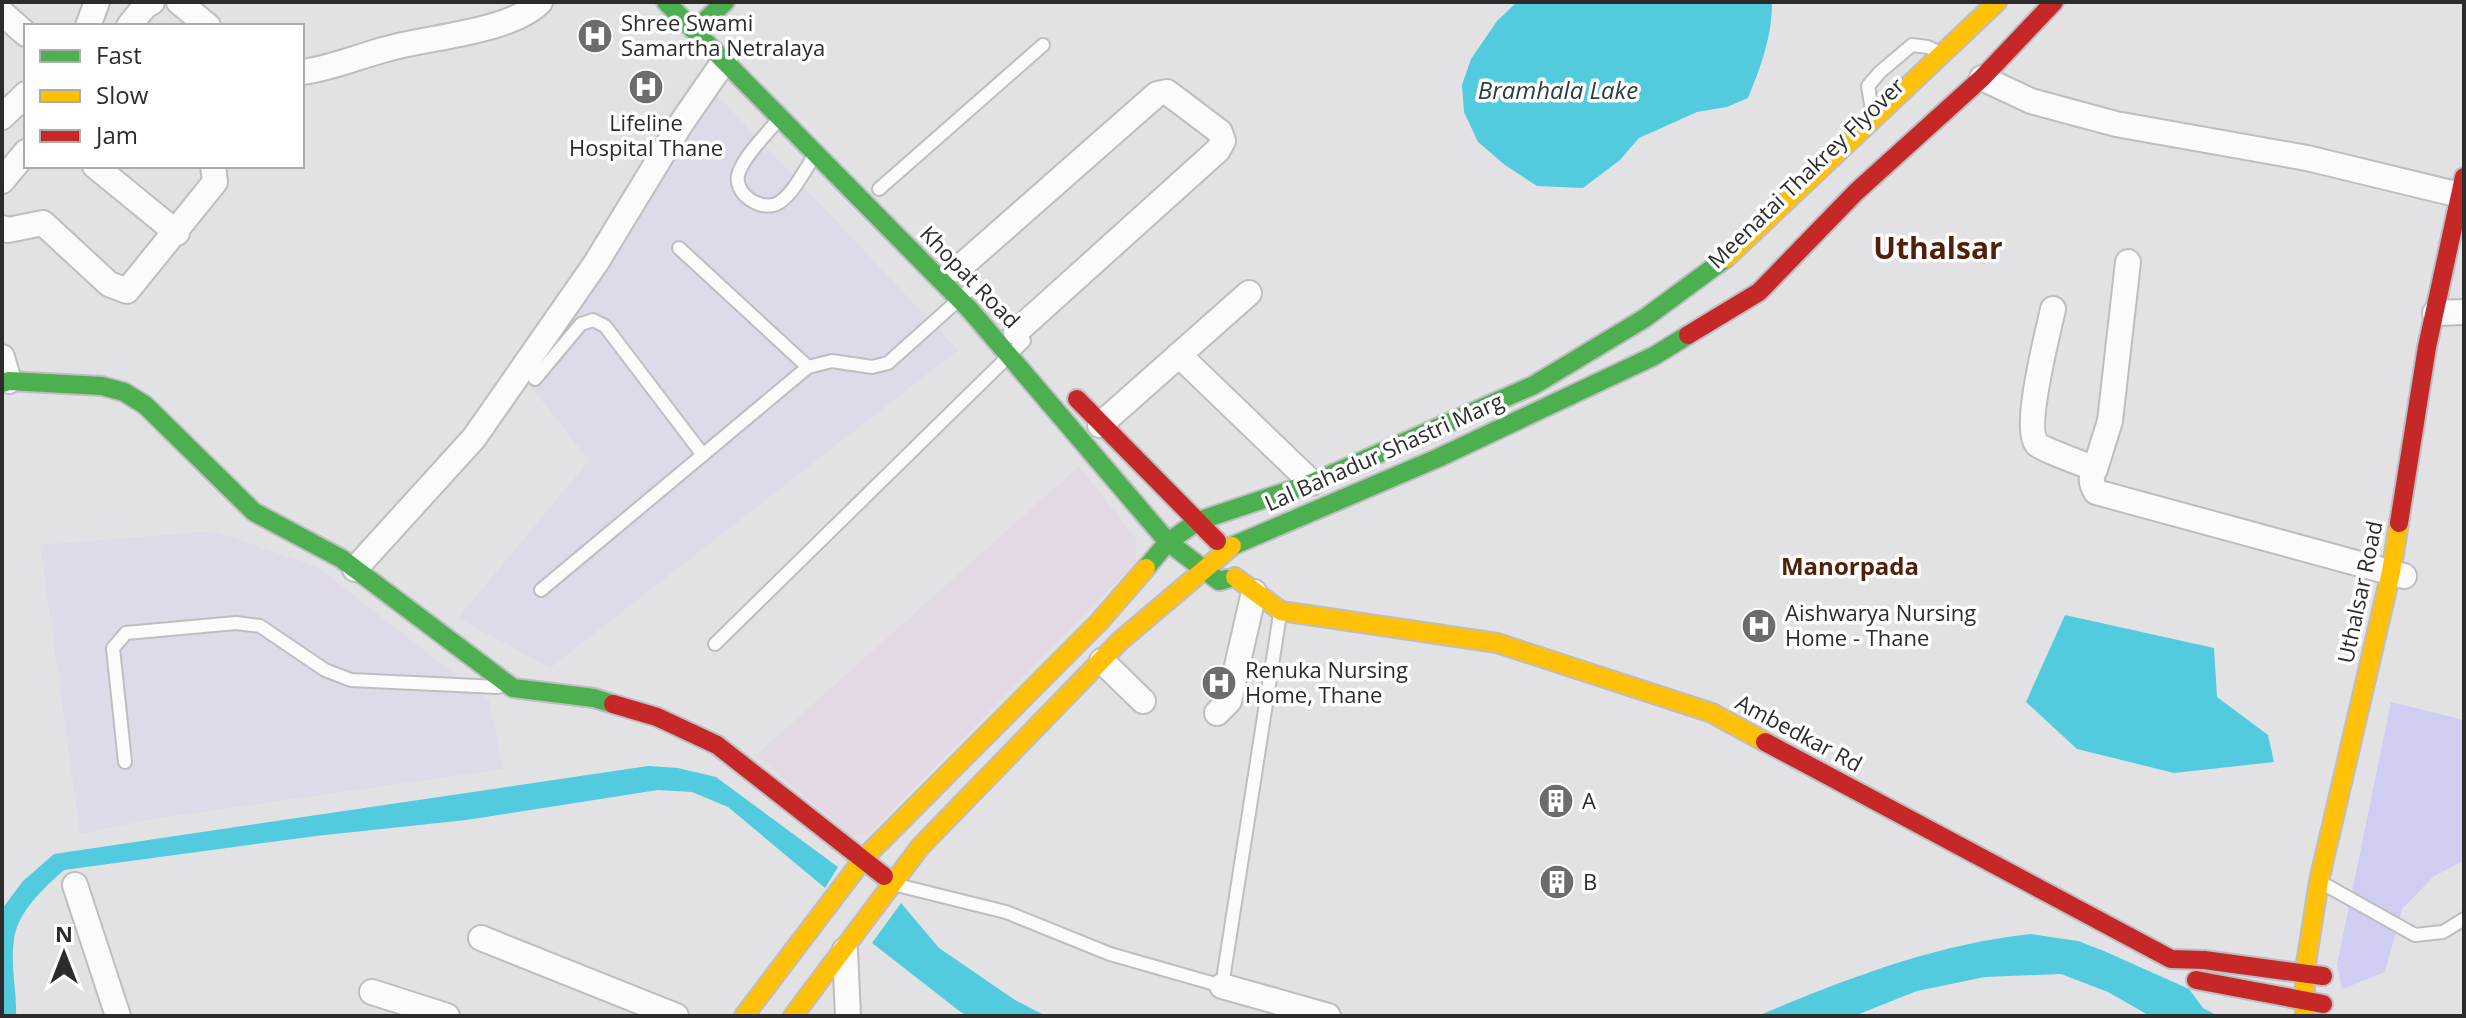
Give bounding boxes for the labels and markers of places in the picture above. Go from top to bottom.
place label: Shree Swami Samartha Netralaya [621,7,825,62]
hospital icon: Shree Swami Samartha Netralaya [576,17,614,55]
hospital icon: Lifeline Hospital Thane [627,68,665,106]
place label: Lifeline Hospital Thane [569,107,723,162]
place label: Aishwarya Nursing Home - Thane [1785,597,1976,652]
hospital icon: Aishwarya Nursing Home - Thane [1740,607,1778,645]
place label: Renuka Nursing Home, Thane [1245,654,1408,709]
hospital icon: Renuka Nursing Home, Thane [1200,664,1238,702]
building icon: A [1537,782,1575,820]
place label: A [1582,785,1596,815]
building icon: B [1538,863,1576,901]
place label: B [1583,866,1597,896]

